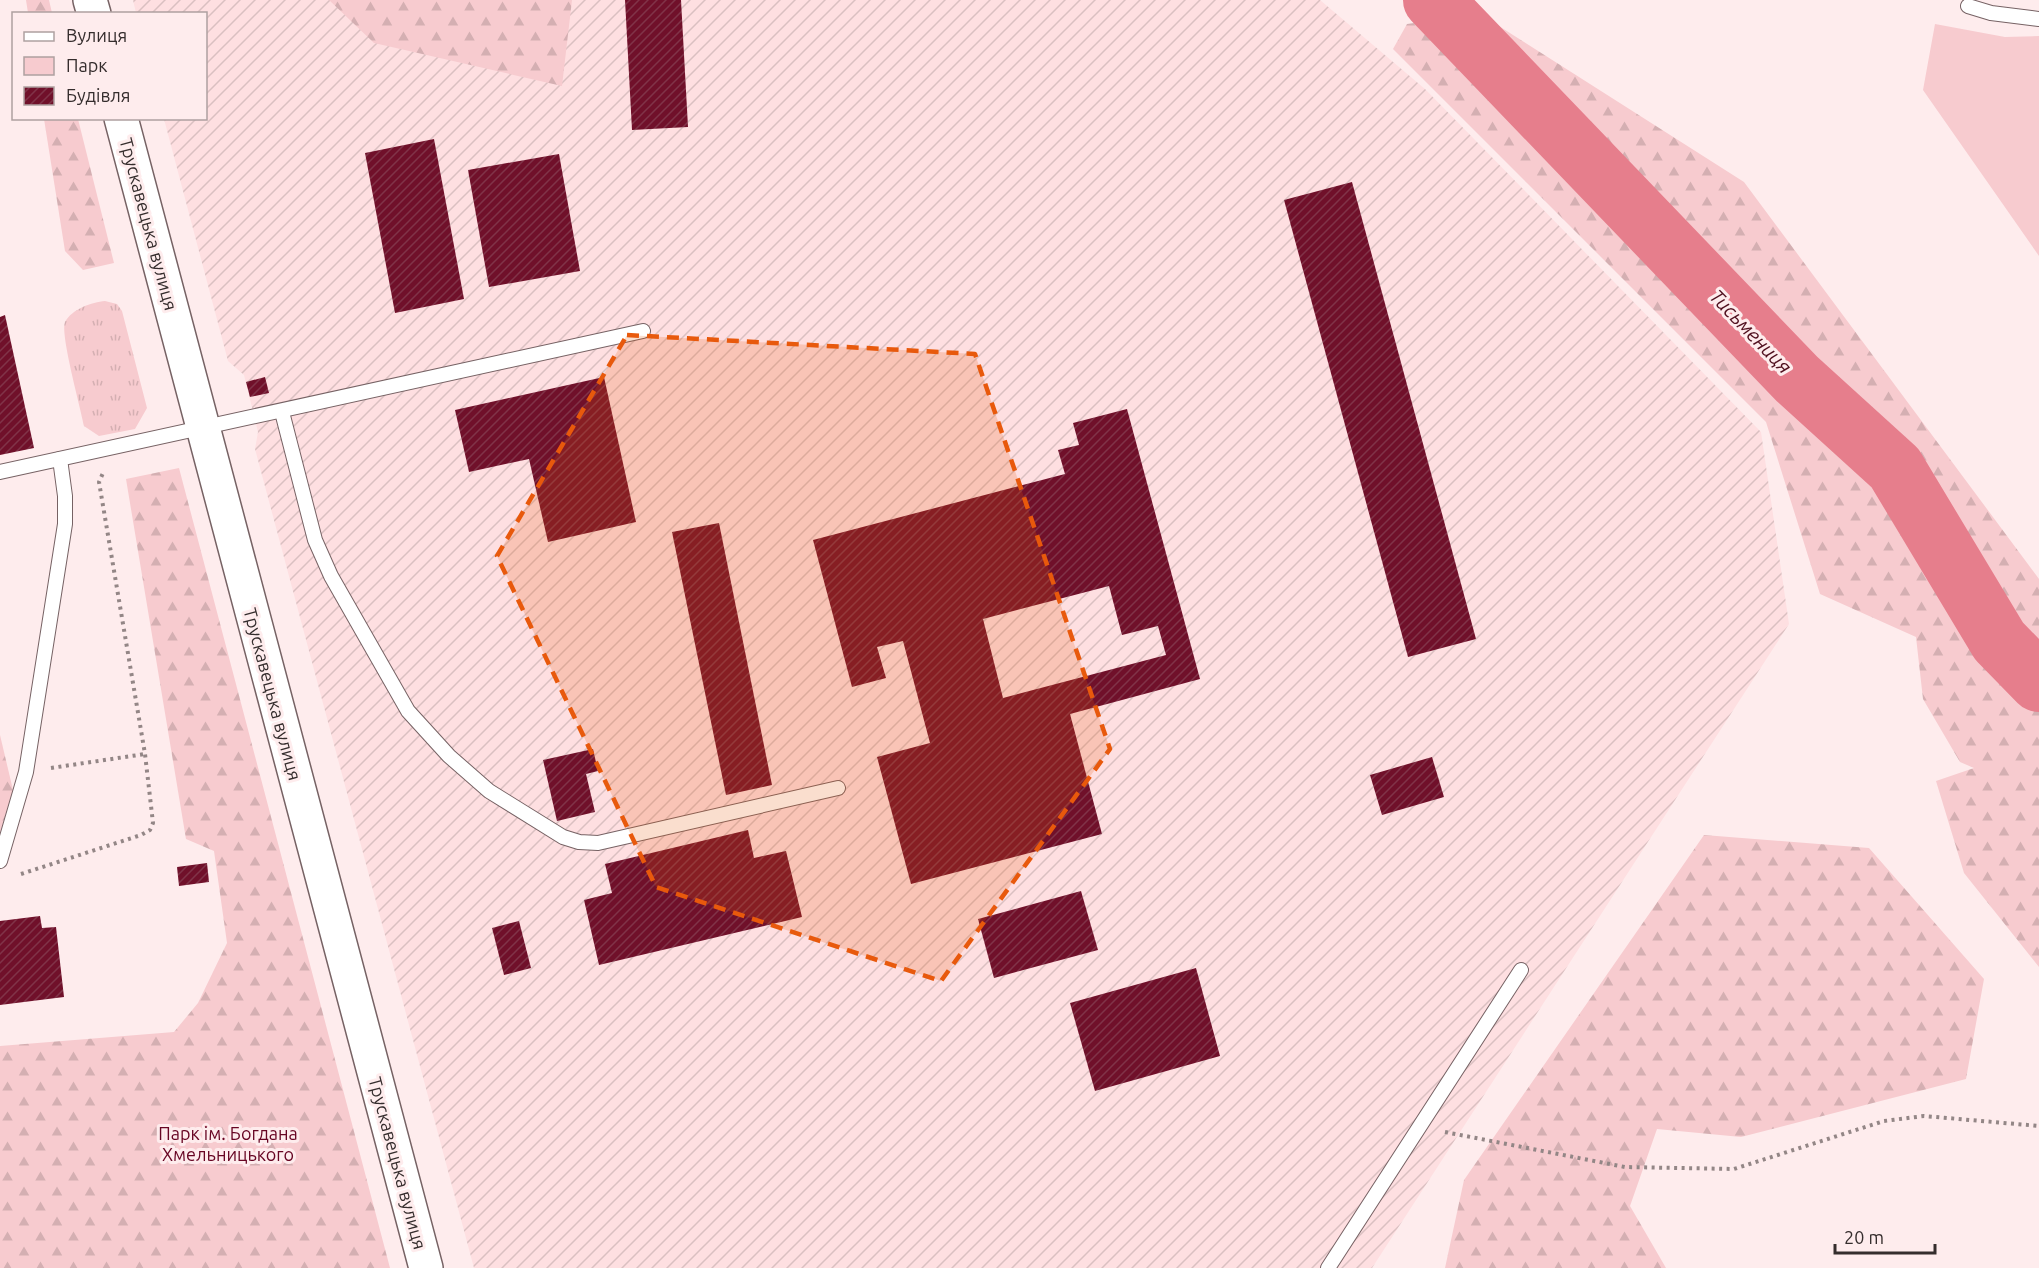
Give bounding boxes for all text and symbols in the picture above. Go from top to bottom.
legend [12,12,207,120]
text: Вулиця [66,25,127,45]
text: Парк [66,55,107,75]
text: Будівля [66,85,131,105]
street label: Трускавецька вулиця [116,136,182,312]
water label: Тисьмениця [1705,284,1797,378]
street label: Трускавецька вулиця [240,606,306,782]
street label: Трускавецька вулиця [365,1075,431,1251]
park label: Парк ім. Богдана Хмельницького [158,1123,298,1164]
scale bar [1835,1217,1936,1255]
text: 20 m [1844,1227,1884,1247]

